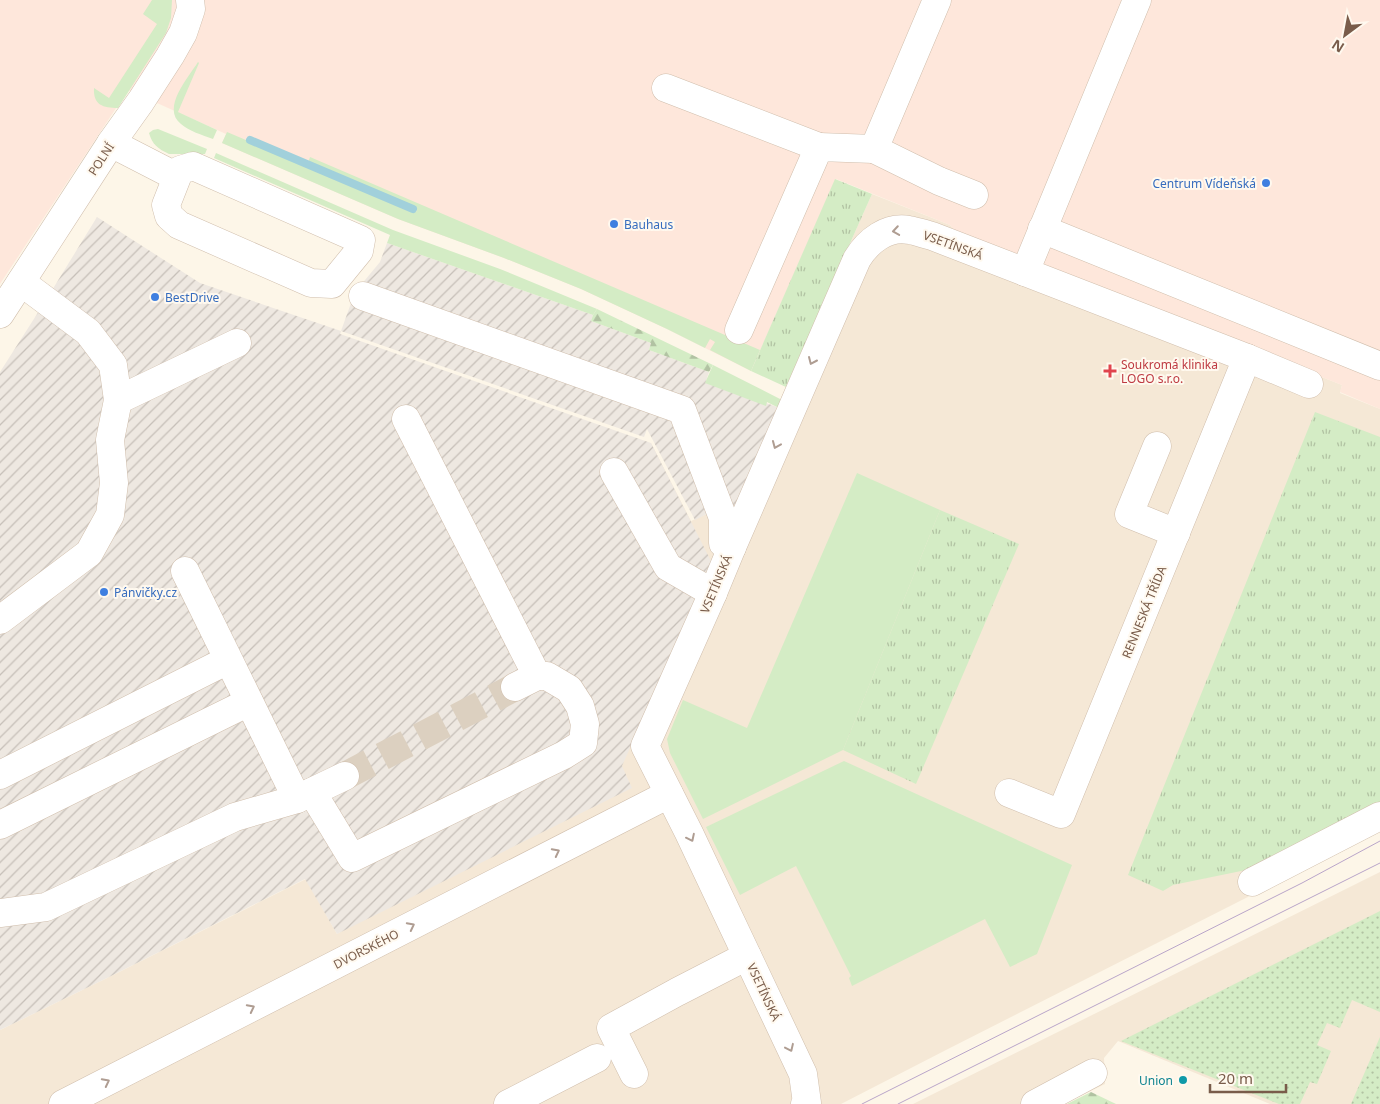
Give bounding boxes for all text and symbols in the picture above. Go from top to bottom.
north arrow [1320,10,1370,60]
text: N [1328,35,1348,58]
street label: POLNÍ [84,139,118,179]
place label: Centrum Vídeňská [1152,175,1256,192]
marker: Centrum Vídeňská [1260,177,1272,189]
place label: Bauhaus [624,216,674,233]
marker: Bauhaus [608,218,620,230]
one-way arrow [892,225,900,236]
street label: VSETÍNSKÁ [921,226,985,264]
place label: BestDrive [165,289,220,306]
marker: BestDrive [149,291,161,303]
one-way arrow [808,356,819,365]
place label: Soukromá klinika LOGO s.r.o. [1121,356,1218,387]
marker: Soukromá klinika LOGO s.r.o. [1103,364,1117,378]
one-way arrow [771,440,782,449]
street label: VSETÍNSKÁ [696,552,736,616]
street label: RENNESKÁ TŘÍDA [1118,563,1170,661]
place label: Pánvičky.cz [114,584,177,601]
marker: Pánvičky.cz [98,586,110,598]
one-way arrow [685,833,695,842]
one-way arrow [551,848,560,858]
one-way arrow [406,922,415,932]
street label: DVORSKÉHO [330,925,402,973]
street label: VSETÍNSKÁ [743,960,785,1024]
one-way arrow [246,1004,255,1014]
one-way arrow [784,1043,795,1052]
scale bar [1210,1062,1286,1094]
text: 20 m [1218,1068,1253,1088]
place label: Union [1139,1072,1173,1089]
marker: Union [1177,1074,1189,1086]
one-way arrow [101,1078,110,1088]

